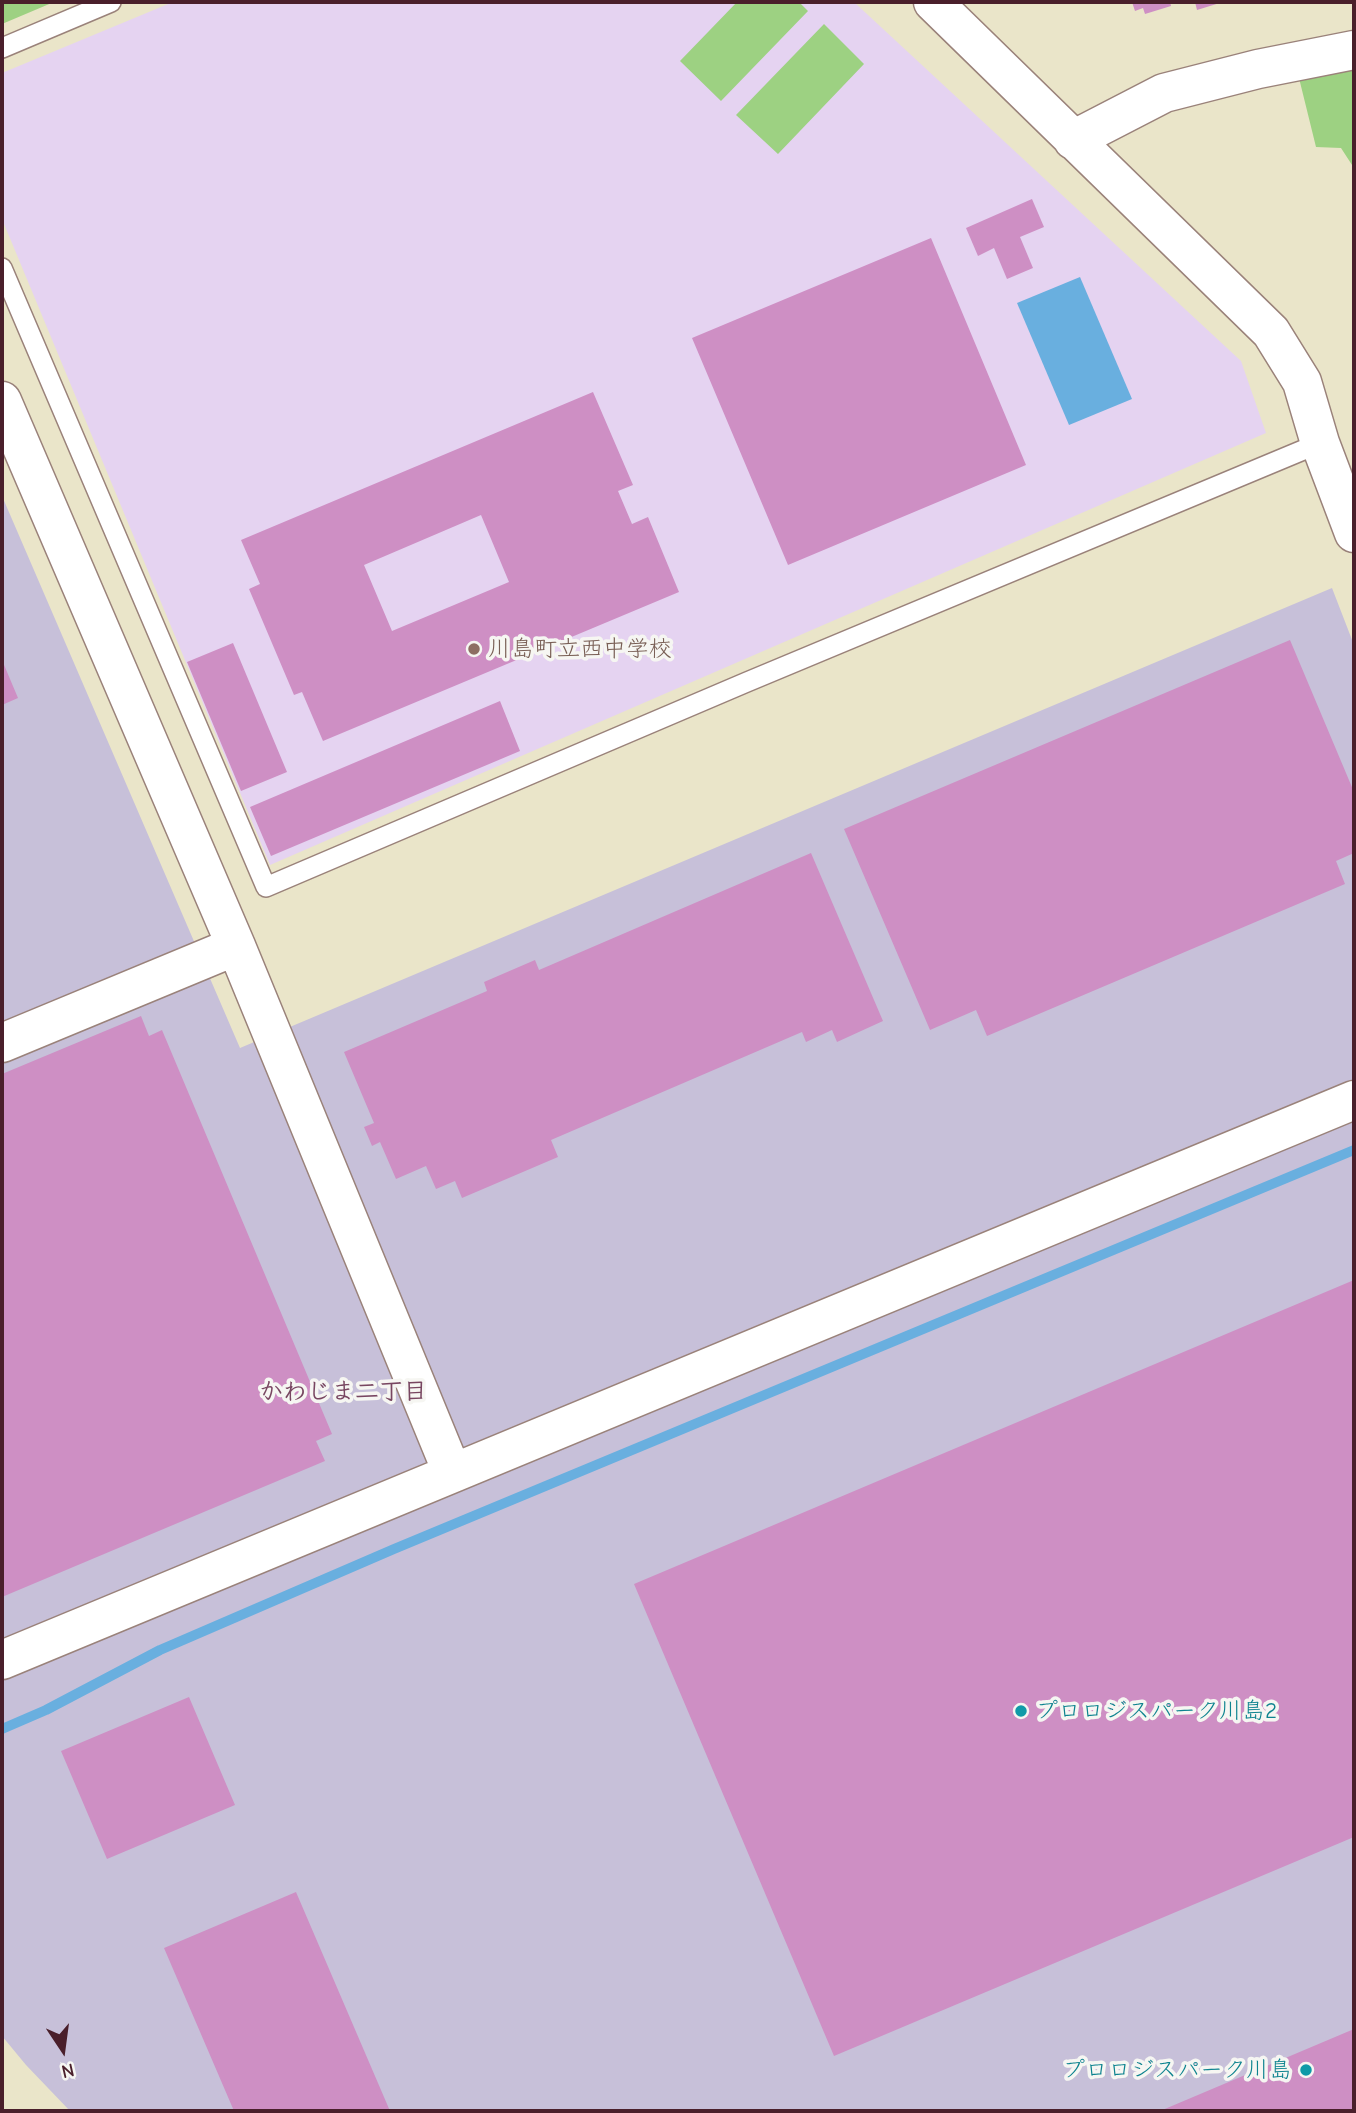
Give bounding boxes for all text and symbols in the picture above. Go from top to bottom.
place label: 川島町立西中学校 [488,635,672,663]
marker: 川島町立西中学校 [466,641,482,657]
district label: かわじま二丁目 [259,1378,427,1406]
place label: プロロジスパーク川島2 [1035,1697,1277,1725]
marker: プロロジスパーク川島2 [1013,1703,1029,1719]
north arrow [28,2015,98,2085]
place label: プロロジスパーク川島 [1062,2056,1292,2084]
text: N [59,2058,76,2083]
marker: プロロジスパーク川島 [1298,2062,1314,2078]

